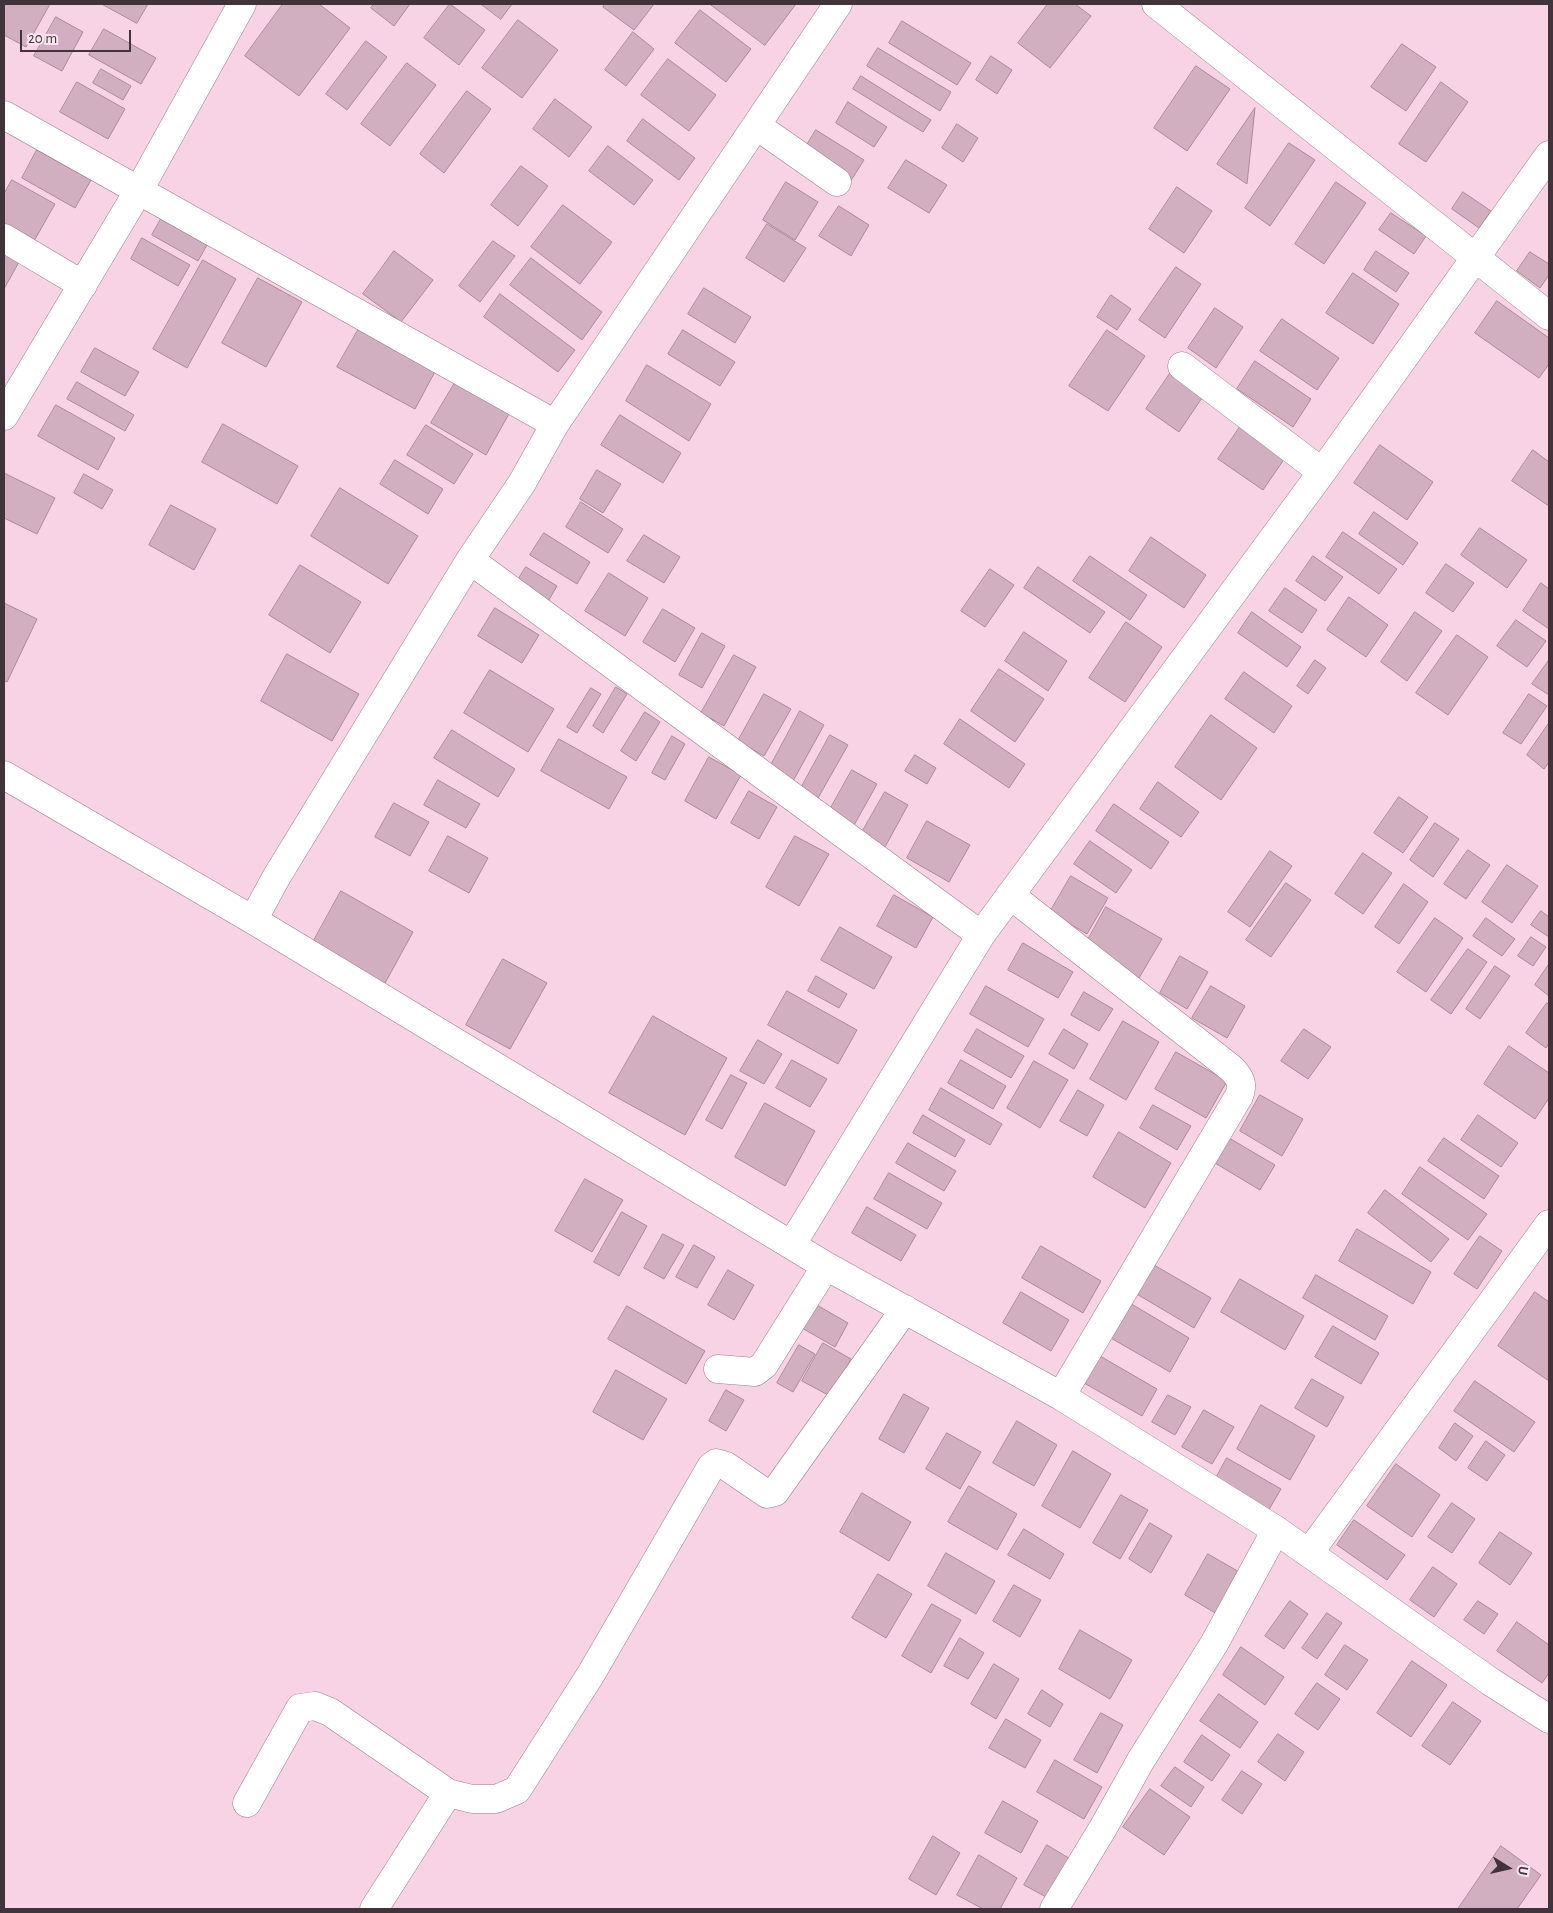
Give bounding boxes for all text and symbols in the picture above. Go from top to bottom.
scale bar [22,20,134,52]
text: 20 m [28,31,57,46]
north arrow [1483,1843,1533,1893]
text: U [1515,1865,1530,1876]

